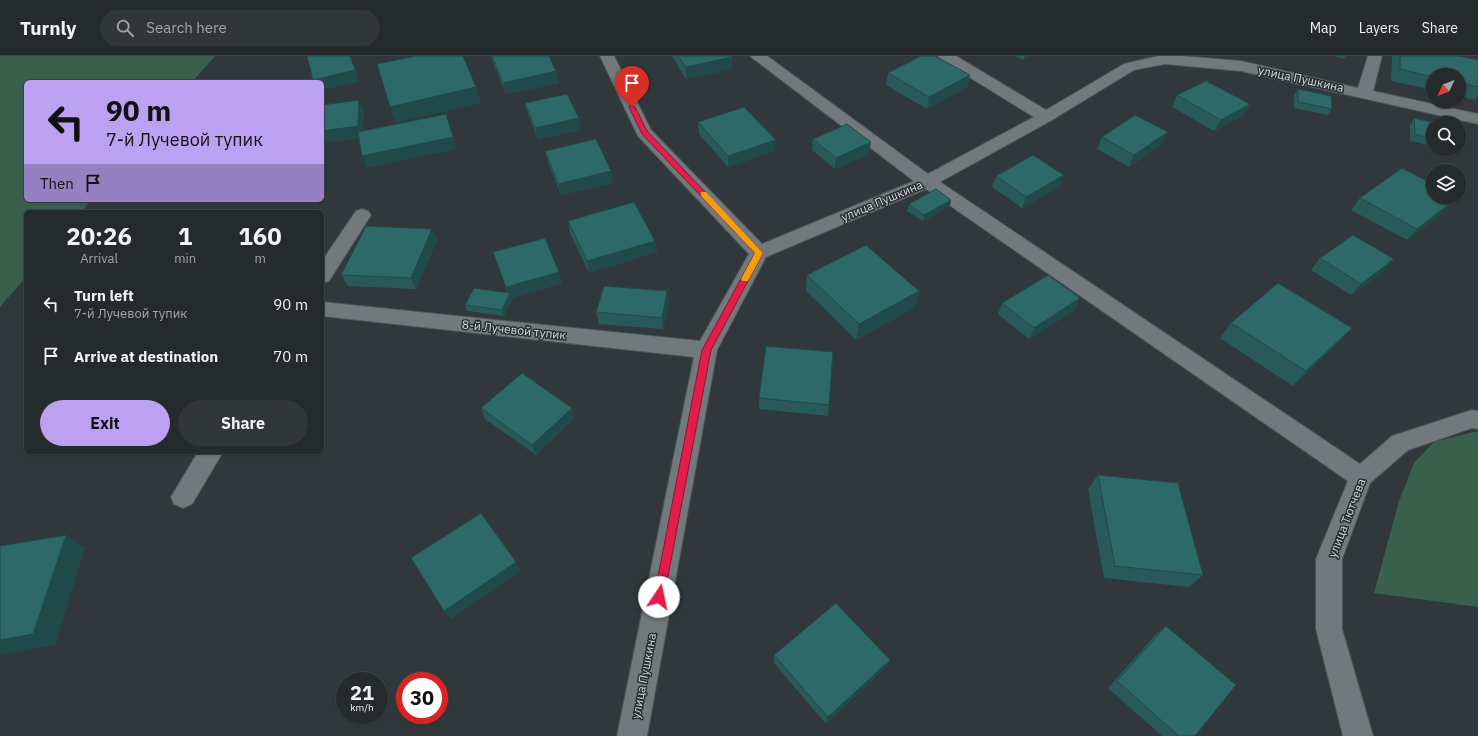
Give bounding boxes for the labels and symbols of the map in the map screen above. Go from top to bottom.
street label: улица Пушкина [1257,62,1346,95]
pin [615,66,649,107]
north arrow [1426,68,1466,108]
street label: улица Пушкина [839,176,925,224]
street label: 8-й Лучевой тупик [461,317,567,342]
street label: улица Тютчева [1325,476,1369,559]
position arrow [638,576,680,618]
street label: улица Пушкина [628,631,659,720]
speed limit sign: 30 [396,672,448,724]

